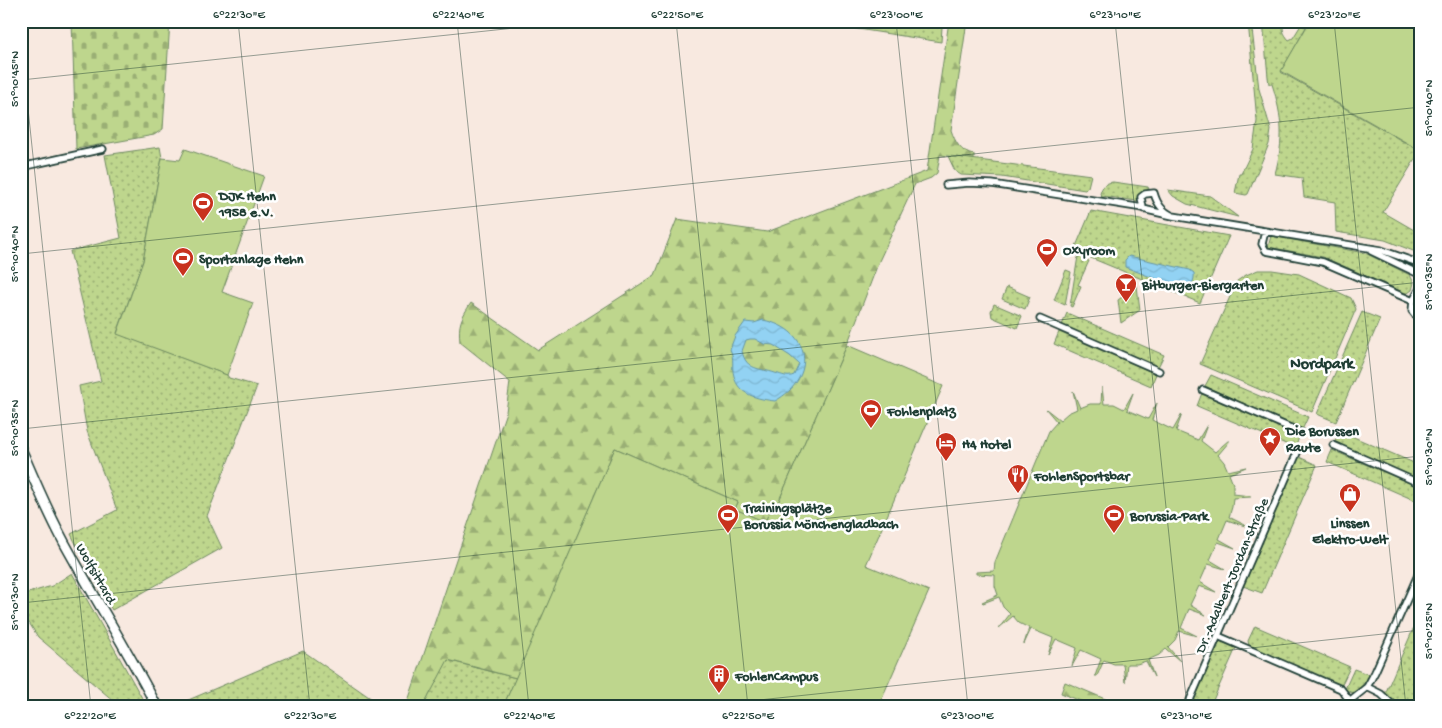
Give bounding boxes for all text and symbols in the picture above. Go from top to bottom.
text: 6°22'30"E [213,9,265,23]
text: 6°22'40"E [432,9,484,23]
text: 6°22'50"E [651,9,703,23]
text: 6°23'00"E [870,9,923,23]
text: 6°23'10"E [1090,9,1141,23]
text: 6°23'20"E [1308,9,1360,23]
text: 51°10'45"N [9,51,23,107]
text: 51°10'40"N [1423,80,1437,136]
place label: DJK Hehn 1958 e.V. [217,189,276,222]
sports icon: DJK Hehn 1958 e.V. [191,191,215,222]
text: 51°10'40"N [9,226,23,282]
sports icon: Oxyroom [1035,237,1059,268]
place label: Oxyroom [1063,243,1115,260]
sports icon: Sportanlage Hehn [171,246,195,277]
place label: Sportanlage Hehn [199,252,304,269]
text: 51°10'35"N [1423,254,1437,310]
bar icon: Bitburger-Biergarten [1114,272,1138,303]
place label: Bitburger-Biergarten [1141,278,1264,295]
district label: Nordpark [1290,356,1356,375]
sports icon: Fohlenplatz [859,398,883,429]
text: 51°10'35"N [9,400,23,456]
place label: Fohlenplatz [886,404,956,421]
place label: Die Borussen Raute [1284,424,1359,457]
place icon: Die Borussen Raute [1258,426,1282,457]
text: 51°10'30"N [1423,428,1437,486]
hotel icon: H4 Hotel [934,431,958,462]
place label: H4 Hotel [962,437,1011,454]
restaurant icon: FohlenSportsbar [1006,463,1030,494]
place label: FohlenSportsbar [1033,469,1132,486]
shop icon: Linssen Elektro-Welt [1338,482,1362,513]
street label: Dr.-Adalbert-Jordan-Straße [1192,495,1274,657]
place label: Trainingsplätze Borussia Mönchengladbach [743,501,899,534]
sports icon: Trainingsplätze Borussia Mönchengladbach [716,503,740,534]
sports icon: Borussia-Park [1102,503,1126,534]
place label: Borussia-Park [1129,509,1210,526]
place label: Linssen Elektro-Welt [1312,516,1389,549]
street label: Wolfsittard [71,541,120,609]
text: 51°10'30"N [9,573,23,631]
text: 51°10'25"N [1423,603,1437,659]
building icon: FohlenCampus [707,663,731,694]
place label: FohlenCampus [734,669,819,686]
text: 6°22'20"E [64,710,116,724]
text: 6°22'30"E [284,710,336,724]
text: 6°22'40"E [503,710,555,724]
text: 6°22'50"E [722,710,774,724]
text: 6°23'00"E [941,710,994,724]
text: 6°23'10"E [1161,710,1212,724]

